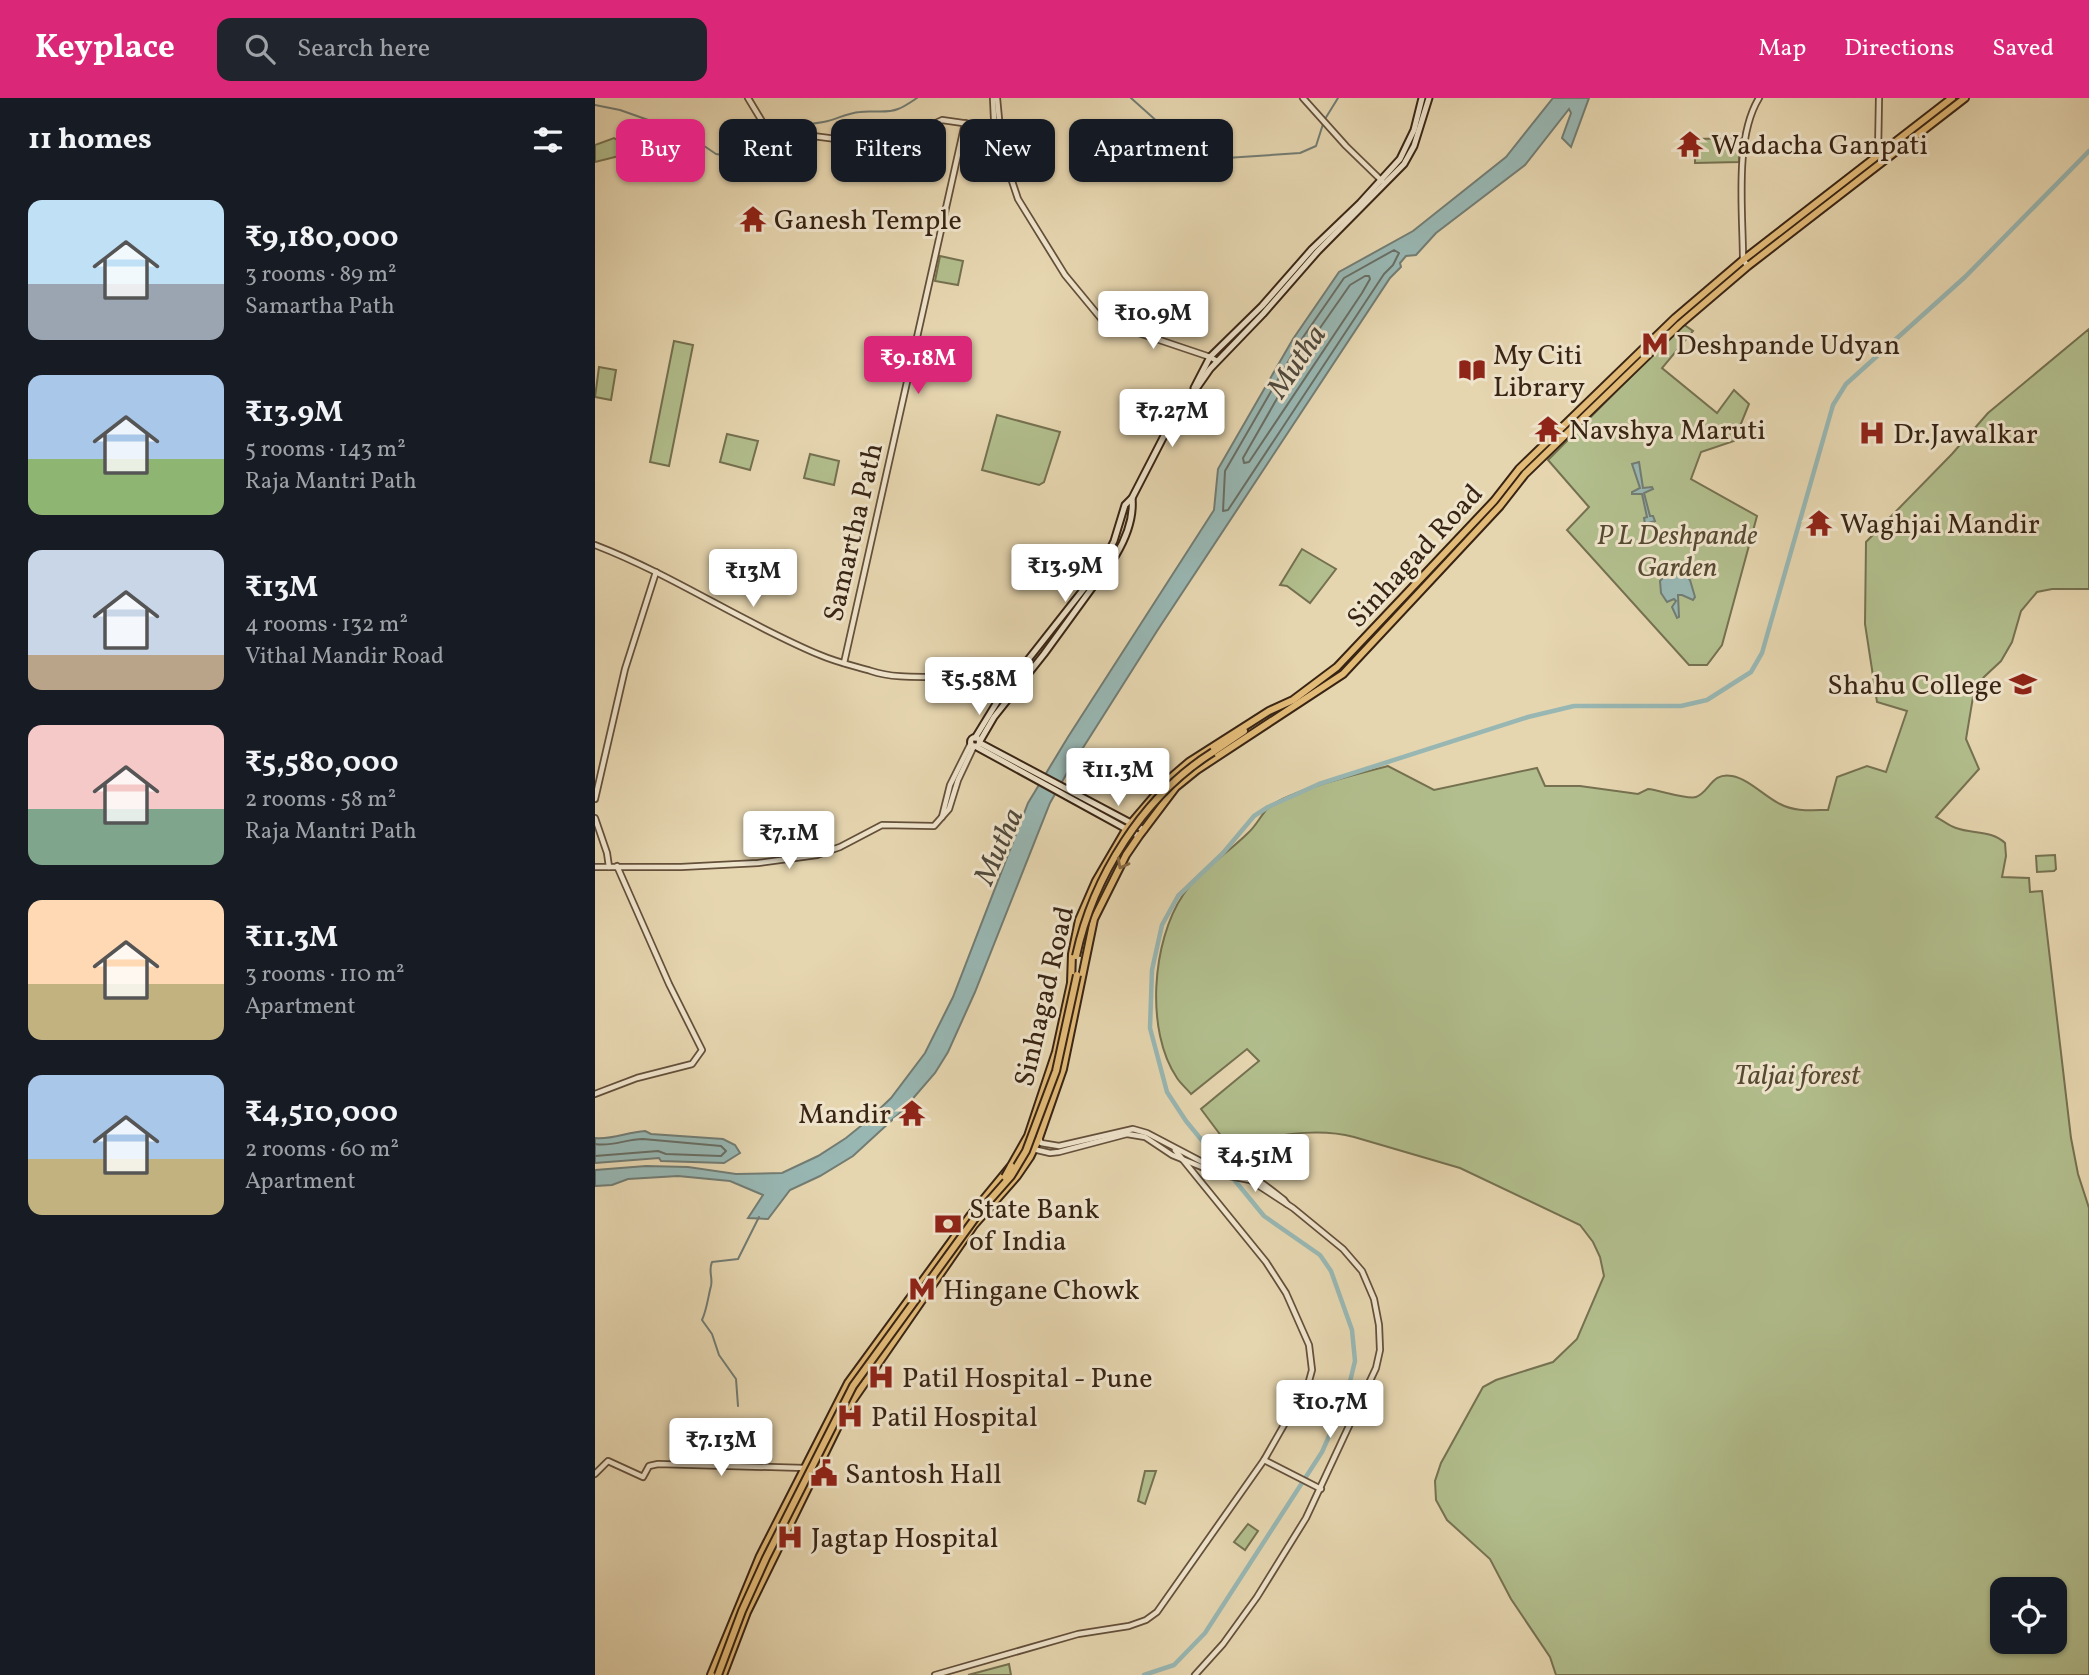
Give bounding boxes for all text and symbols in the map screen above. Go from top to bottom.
search box [217,18,707,81]
text: Keyplace [35,26,175,72]
icon: search [241,30,279,68]
text: Search here [297,31,430,67]
text: Map [1758,32,1806,66]
text: Directions [1844,32,1954,66]
text: Saved [1992,32,2054,66]
text: 11 homes [28,119,152,161]
chip: Buy [616,119,705,182]
chip: Rent [719,119,817,182]
chip: Filters [831,119,946,182]
chip: New [960,119,1055,182]
chip: Apartment [1069,119,1233,182]
icon: filters [529,121,567,159]
place label: Wadacha Ganpati [1711,127,1928,166]
temple icon: Wadacha Ganpati [1675,129,1705,159]
place label: Ganesh Temple [774,202,962,241]
temple icon: Ganesh Temple [738,204,768,234]
text: ₹9,180,000 [245,217,398,259]
icon: home [84,228,168,312]
text: 3 rooms · 89 m² [245,259,397,291]
text: Samartha Path [245,291,395,323]
pin: ₹10.9M [1096,292,1210,351]
text: ₹10.9M [1114,298,1192,330]
water label: Mutha [1257,317,1337,408]
place label: Deshpande Udyan [1676,327,1900,366]
metro station icon: Deshpande Udyan [1640,329,1670,359]
pin: ₹9.18M [861,336,975,396]
place label: My Citi Library [1493,337,1585,408]
text: ₹9.18M [880,343,956,375]
library icon: My Citi Library [1457,355,1487,385]
pin: ₹7.27M [1115,390,1229,449]
text: ₹13.9M [245,392,343,434]
text: ₹7.27M [1136,396,1208,428]
icon: home [84,403,168,487]
place label: Navshya Maruti [1569,412,1766,451]
temple icon: Navshya Maruti [1533,414,1563,444]
place label: Dr.Jawalkar [1893,416,2038,455]
hospital icon: Dr.Jawalkar [1857,418,1887,448]
text: 5 rooms · 143 m² [245,434,406,466]
street label: Samartha Path [815,439,894,626]
text: Raja Mantri Path [245,466,417,498]
street label: Sinhagad Road [1339,476,1493,637]
place label: Waghjai Mandir [1840,506,2040,545]
temple icon: Waghjai Mandir [1804,508,1834,538]
park label: P L Deshpande Garden [1597,517,1757,588]
pin: ₹13.9M [1008,545,1122,604]
pin: ₹13M [712,550,794,609]
text: ₹13.9M [1027,551,1103,583]
text: ₹13M [725,556,781,588]
text: ₹13M [245,567,318,609]
icon: home [84,578,168,662]
text: 4 rooms · 132 m² [245,609,408,641]
text: Vithal Mandir Road [245,641,444,673]
pin: ₹5.58M [922,658,1036,717]
text: ₹5.58M [941,664,1017,696]
place label: Shahu College [1827,667,2002,706]
school or university icon: Shahu College [2008,669,2038,699]
text: ₹5,580,000 [245,742,398,784]
pin: ₹11.3M [1061,748,1175,808]
icon: home [84,753,168,837]
text: ₹11.3M [1082,755,1154,787]
text: 2 rooms · 58 m² [245,784,396,816]
water label: Mutha [964,802,1035,893]
pin: ₹7.1M [740,812,838,871]
text: Raja Mantri Path [245,816,417,848]
text: ₹7.1M [759,818,819,850]
one-way arrow [1117,857,1130,869]
street label: Sinhagad Road [1006,902,1085,1091]
text: ₹11.3M [245,917,338,959]
icon: home [84,928,168,1012]
text: 3 rooms · 110 m² [245,959,405,991]
text: Apartment [245,991,356,1023]
park label: Taljai forest [1734,1057,1861,1096]
text: ₹4,510,000 [245,1092,398,1134]
place label: Mandir [798,1096,891,1135]
temple icon: Mandir [897,1098,927,1128]
icon: home [84,1103,168,1187]
text: 2 rooms · 60 m² [245,1134,399,1166]
pin: ₹4.51M [1198,1134,1312,1194]
text: ₹4.51M [1217,1141,1293,1173]
text: Apartment [245,1166,356,1198]
place label: State Bank of India [969,1191,1100,1262]
bank icon: State Bank of India [933,1209,963,1239]
place label: Hingane Chowk [943,1272,1140,1311]
metro station icon: Hingane Chowk [907,1274,937,1304]
place label: Patil Hospital - Pune [902,1360,1152,1399]
hospital icon: Patil Hospital - Pune [866,1362,896,1392]
pin: ₹10.7M [1273,1380,1387,1440]
text: ₹10.7M [1292,1387,1368,1419]
place label: Patil Hospital [871,1399,1038,1438]
hospital icon: Patil Hospital [835,1401,865,1431]
pin: ₹7.13M [664,1418,778,1478]
text: ₹7.13M [685,1425,757,1457]
place label: Santosh Hall [845,1456,1002,1495]
public building icon: Santosh Hall [809,1458,839,1488]
place label: Jagtap Hospital [811,1520,998,1559]
hospital icon: Jagtap Hospital [775,1522,805,1552]
map controls [1990,1577,2067,1654]
button: locate [1990,1577,2067,1654]

